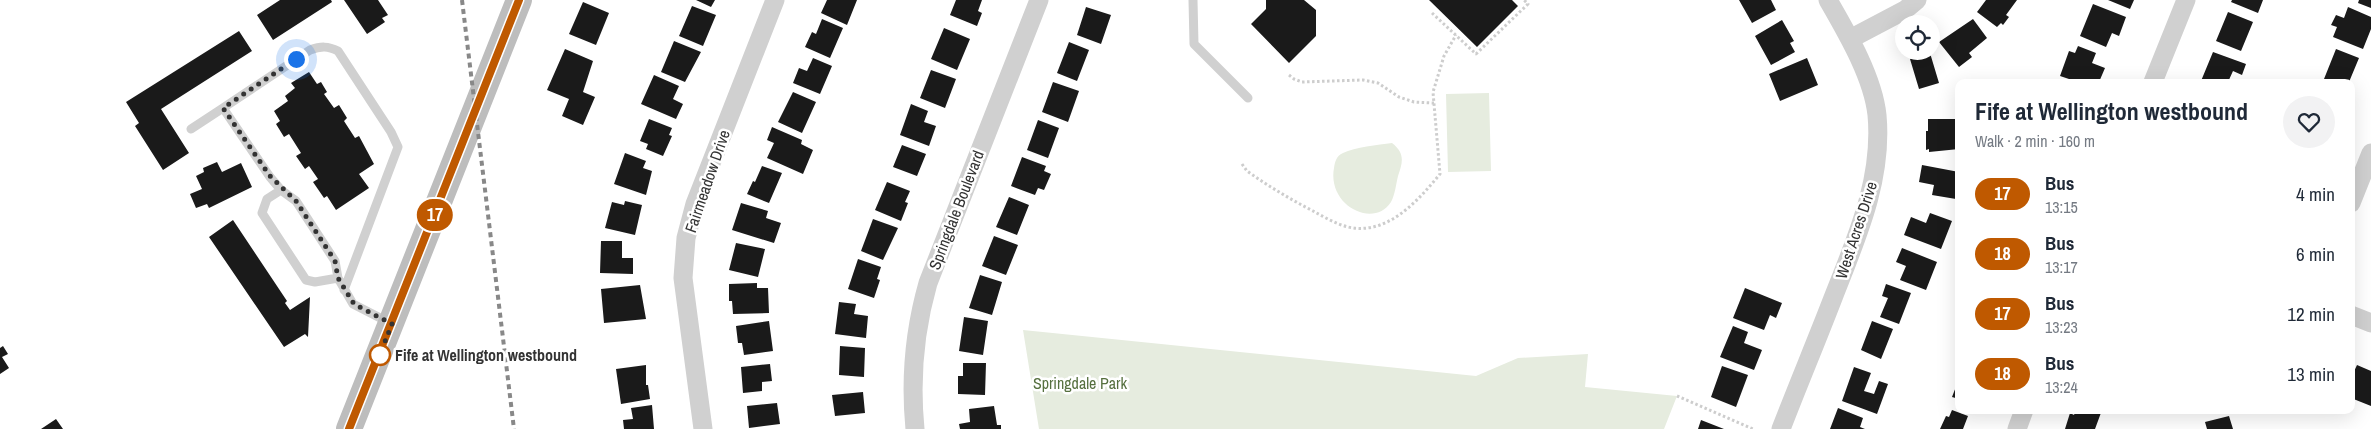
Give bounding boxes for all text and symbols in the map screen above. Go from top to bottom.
map controls [1895,15,1940,60]
button: locate [1895,15,1940,60]
your location [284,47,309,72]
text: Fife at Wellington westbound [1975,95,2248,127]
button: heart [2283,96,2335,148]
street label: Fairmeadow Drive [679,127,735,235]
text: Walk · 2 min · 160 m [1975,130,2095,152]
street label: Springdale Boulevard [923,147,989,273]
text: Bus [2045,170,2074,196]
street label: West Acres Drive [1830,179,1882,281]
text: 17 [1994,181,2011,206]
text: 4 min [2296,181,2335,207]
text: 13:15 [2045,196,2078,218]
line badge: 17 [412,199,458,231]
text: 17 [427,202,443,227]
text: Bus [2045,230,2074,256]
text: 18 [1994,241,2011,266]
text: 6 min [2296,241,2335,267]
text: 13:17 [2045,256,2078,278]
text: Bus [2045,290,2074,316]
text: 17 [1994,301,2011,326]
text: 12 min [2287,301,2335,327]
text: 13:23 [2045,316,2078,338]
marker: Fife at Wellington westbound [369,344,391,366]
place label: Fife at Wellington westbound [395,344,577,366]
text: Bus [2045,350,2074,376]
text: 18 [1994,361,2011,386]
text: 13 min [2287,361,2335,387]
park label: Springdale Park [1033,372,1127,394]
text: 13:24 [2045,376,2078,398]

